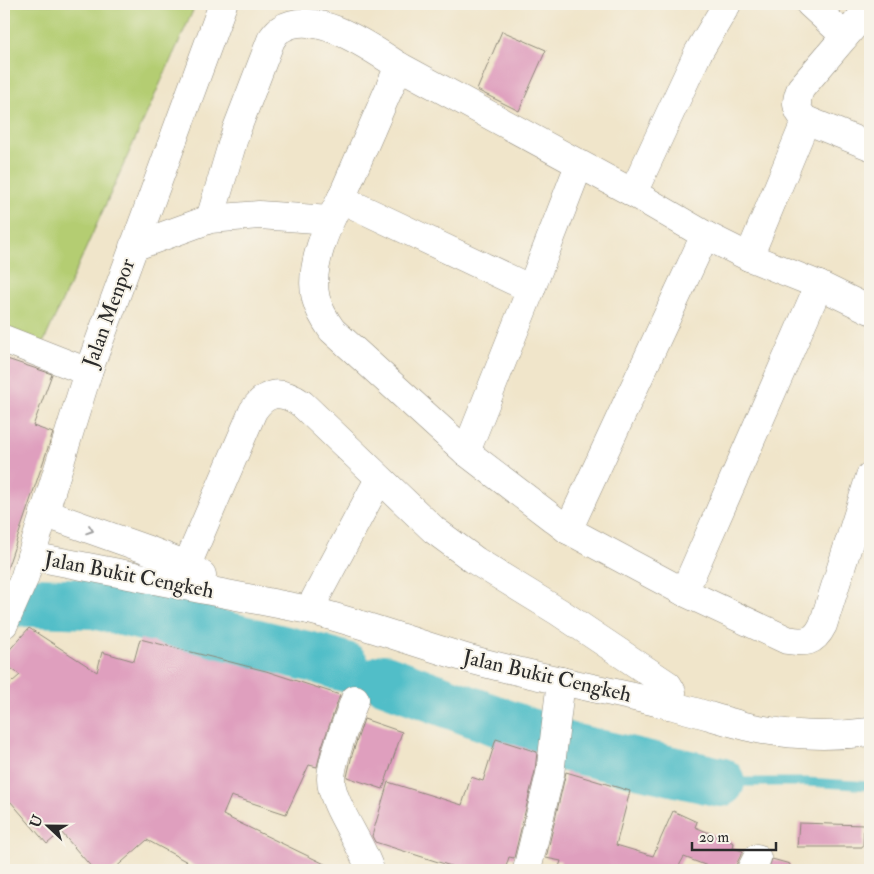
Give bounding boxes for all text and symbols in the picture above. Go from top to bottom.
street label: Jalan Menpor [76,255,141,372]
one-way arrow [85,524,93,534]
street label: Jalan Bukit Cengkeh [41,545,216,605]
street label: Jalan Bukit Cengkeh [459,643,634,709]
north arrow [22,802,72,852]
text: U [26,812,47,830]
scale bar [692,819,775,851]
text: 20 m [699,828,729,847]

